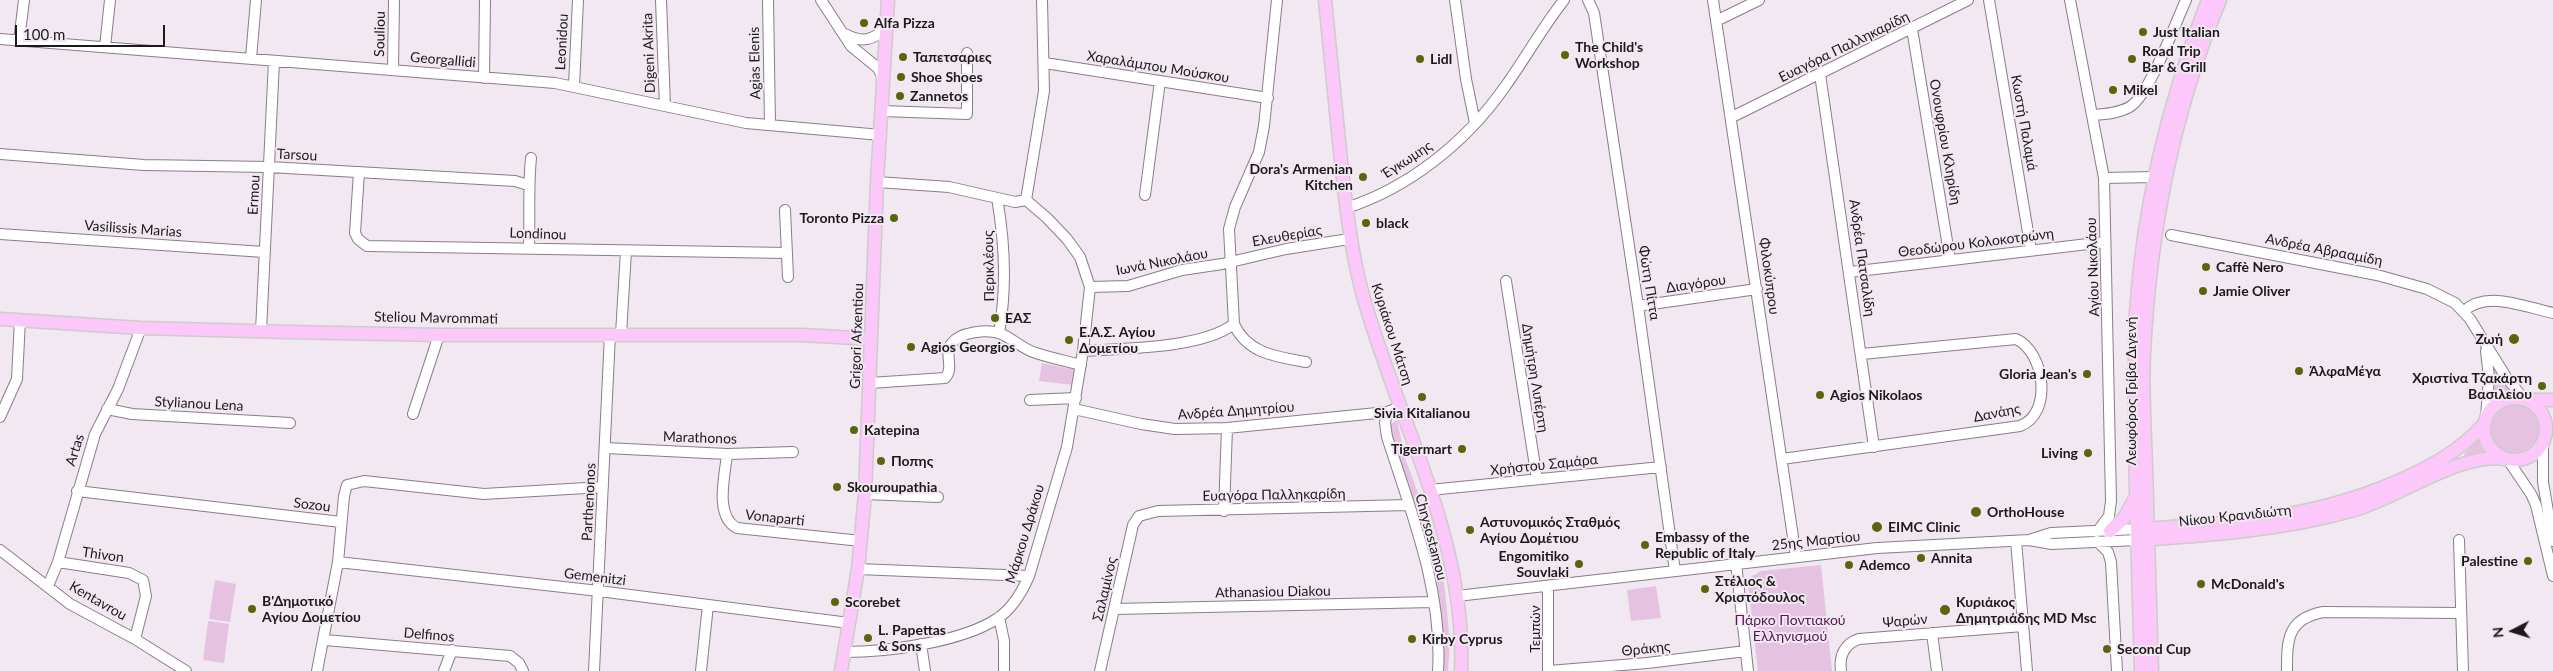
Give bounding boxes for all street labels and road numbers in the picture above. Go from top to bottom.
street label: Ευαγόρα Παλληκαρίδη [1776,8,1912,86]
street label: Souliou [371,11,389,57]
street label: Leonidou [552,13,572,71]
street label: Digeni Akrita [639,13,659,93]
street label: Agias Elenis [746,27,764,99]
street label: Χαραλάμπου Μούσκου [1086,47,1230,87]
street label: Georgallidi [409,49,477,71]
street label: Κωστή Παλαμά [2007,74,2041,172]
street label: Ονουφρίου Κληρίδη [1926,78,1964,206]
street label: Έγκωμης [1379,137,1435,183]
street label: Tarsou [276,146,318,164]
street label: Ermou [245,174,263,216]
street label: Ανδρέα Πατσαλίδη [1845,198,1879,318]
street label: Vasilissis Marias [84,217,182,241]
street label: Αγίου Νικολάου [2083,217,2103,317]
street label: Ελευθερίας [1251,222,1323,250]
street label: Londinou [509,225,567,243]
street label: Θεοδώρου Κολοκοτρώνη [1897,225,2055,261]
street label: Περικλέους [980,230,998,302]
street label: Ανδρέα Αβρααμίδη [2264,230,2384,270]
street label: Φιλοκύπρου [1755,236,1783,316]
street label: Φώτη Πίττα [1635,244,1663,322]
street label: Ιωνά Νικολάου [1115,245,1209,279]
street label: Διαγόρου [1665,271,1727,297]
street label: Κυριάκου Μάτση [1368,281,1416,387]
street label: Grigori Afxentiou [847,283,867,389]
street label: Steliou Mavrommati [374,309,498,327]
street label: Λεωφόρος Γρίβα Διγενή [2123,317,2139,465]
street label: Δημήτρη Λιπέρτη [1518,322,1552,434]
street label: Stylianou Lena [154,393,244,415]
street label: Ανδρέα Δημητρίου [1177,399,1295,423]
street label: Δανάης [1972,400,2022,426]
street label: Marathonos [663,428,737,448]
street label: Artas [62,432,88,468]
street label: Χρήστου Σαμάρα [1489,451,1599,479]
street label: Parthenonos [579,463,599,541]
street label: Μάρκου Δράκου [1002,482,1048,586]
street label: Ευαγόρα Παλληκαρίδη [1202,485,1346,505]
street label: Chrysostamou [1411,492,1451,582]
street label: Sozou [292,494,332,516]
street label: Νίκου Κρανιδιώτη [2178,502,2292,530]
street label: Vonaparti [744,507,806,529]
street label: 25ης Μαρτίου [1771,528,1861,554]
street label: Thivon [81,544,125,566]
street label: Σαλαμίνος [1089,555,1121,623]
street label: Gemenitzi [563,565,627,589]
street label: Kentavrou [66,578,130,624]
street label: Athanasiou Diakou [1215,583,1331,601]
street label: Τεμπών [1527,605,1543,653]
street label: Ψαρών [1882,611,1928,631]
street label: Delfinos [403,624,455,646]
street label: Θράκης [1621,638,1671,660]

